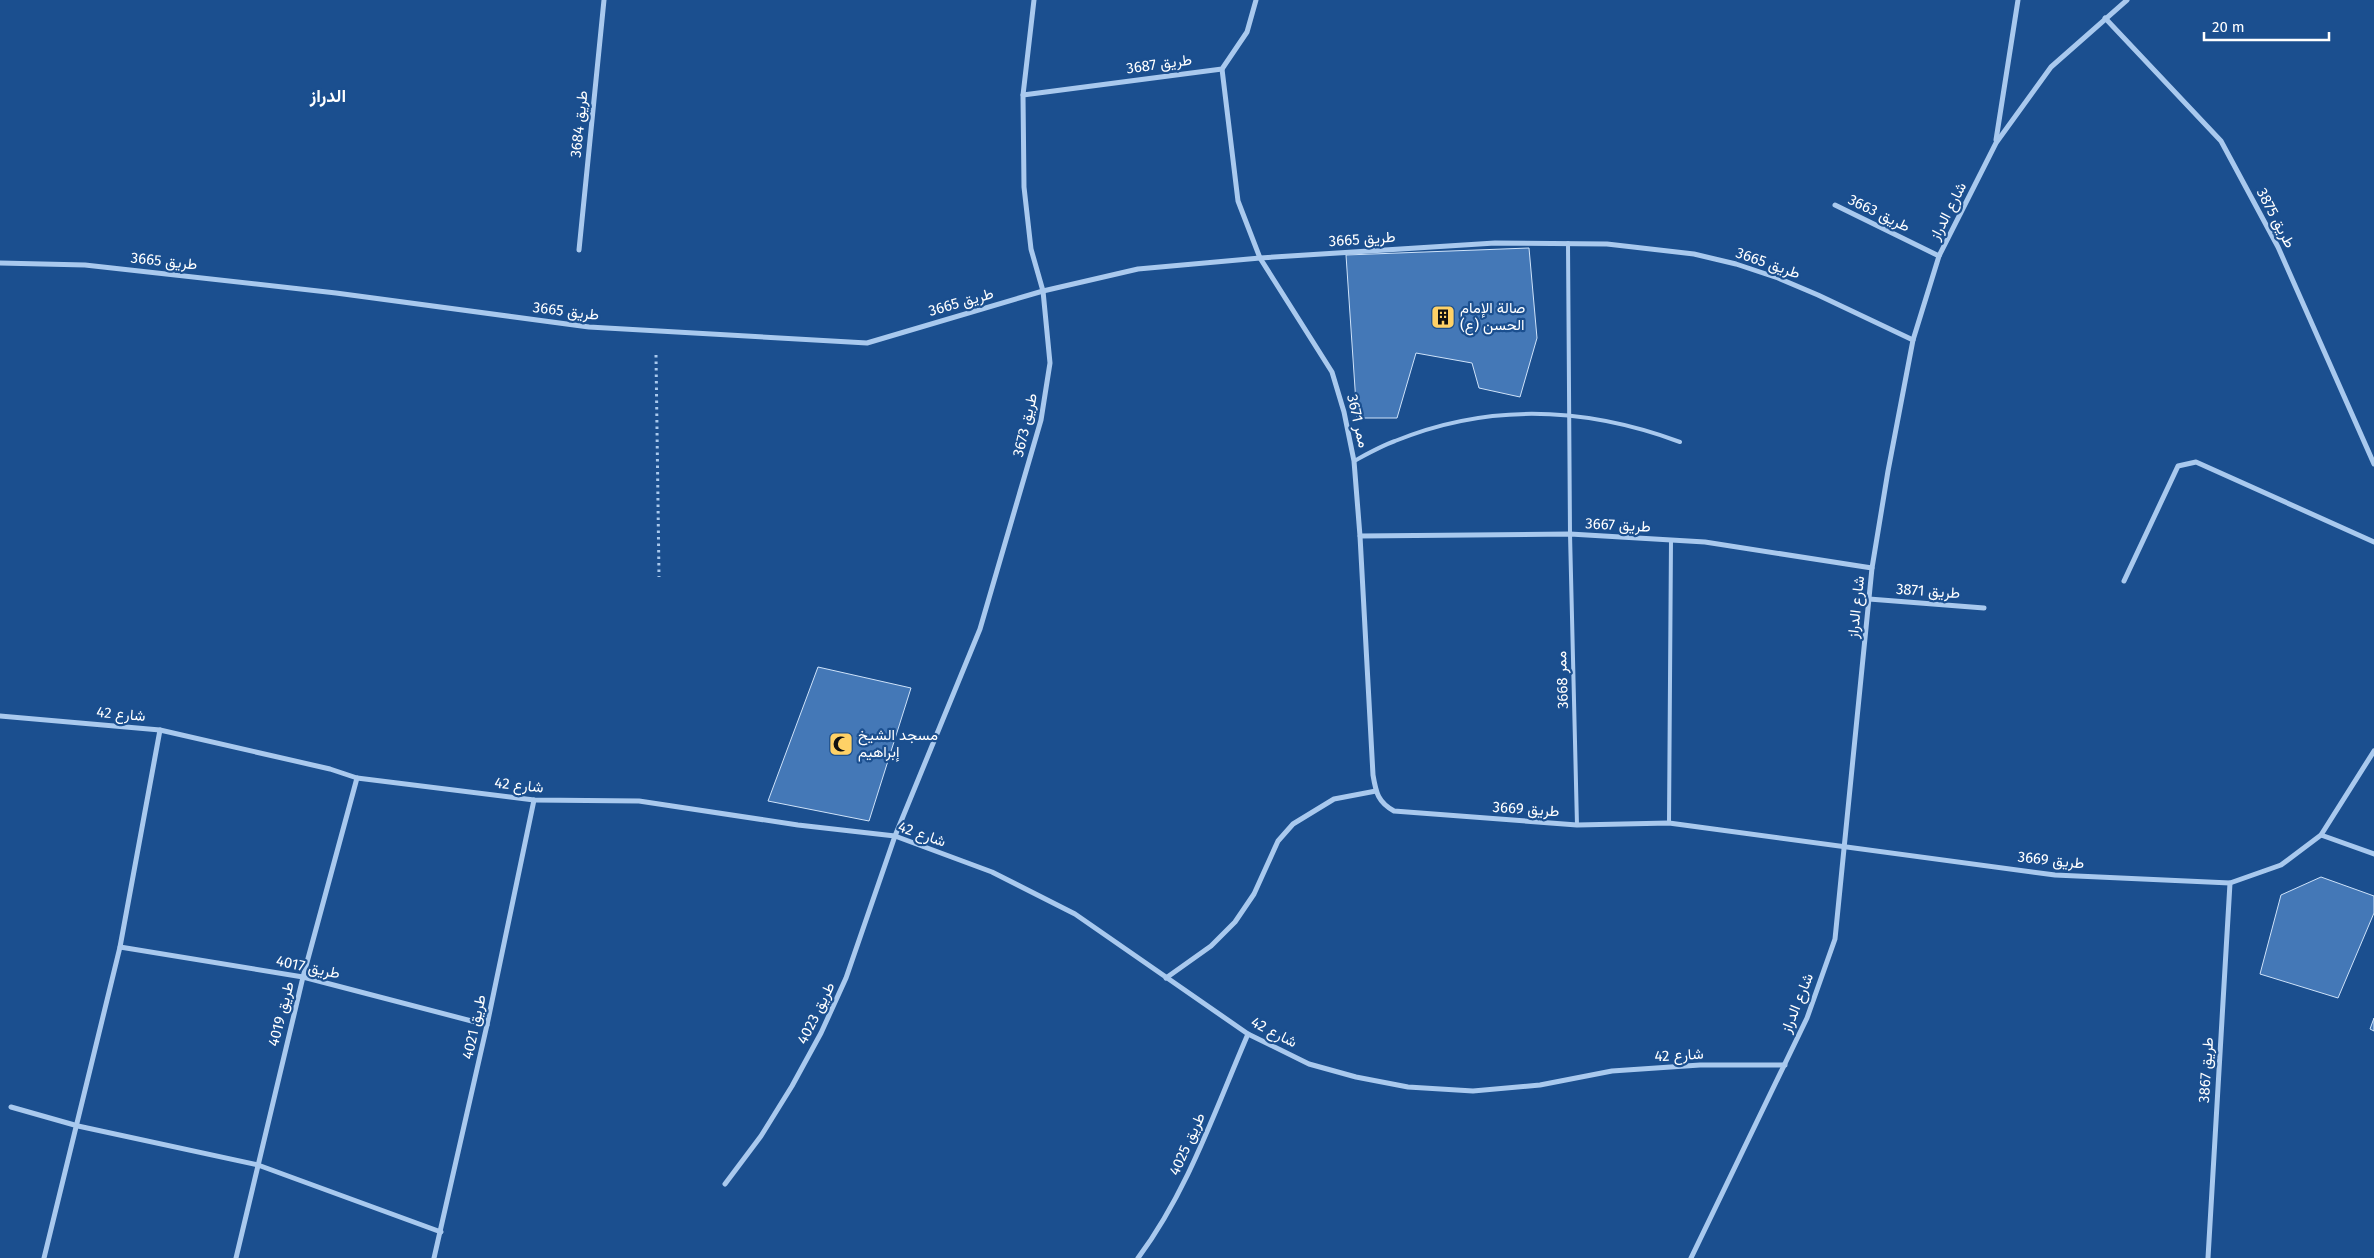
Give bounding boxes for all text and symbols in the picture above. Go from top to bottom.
scale bar [2204,10,2329,42]
text: 20 m [2212,18,2245,36]
street label: طريق 3687 [1125,50,1193,78]
district label: الدراز [309,85,346,107]
street label: طريق 3684 [567,89,592,159]
street label: شارع الدراز [1925,179,1972,245]
street label: طريق 3875 [2252,185,2299,252]
street label: طريق 3663 [1845,190,1913,237]
street label: طريق 3665 [1328,228,1396,251]
street label: طريق 3665 [1733,244,1803,283]
street label: طريق 3665 [130,249,198,274]
street label: طريق 3665 [926,284,996,321]
street label: طريق 3665 [532,298,600,325]
place label: صالة الإمام الحسن (ع) [1460,299,1525,336]
building icon: صالة الإمام الحسن (ع) [1430,304,1456,330]
street label: طريق 3673 [1009,391,1042,459]
street label: ممر 3671 [1343,392,1373,450]
street label: طريق 3667 [1585,514,1651,537]
street label: شارع الدراز [1844,575,1870,640]
street label: طريق 3871 [1895,580,1961,603]
street label: ممر 3668 [1552,651,1572,709]
street label: شارع 42 [96,703,146,727]
place label: مسجد الشيخ إبراهيم [858,726,938,762]
mosque icon: مسجد الشيخ إبراهيم [828,731,854,757]
street label: شارع 42 [493,773,545,799]
street label: طريق 3669 [1492,798,1560,821]
street label: شارع 42 [895,817,948,852]
street label: طريق 3669 [2017,848,2085,873]
street label: طريق 4017 [274,951,342,984]
street label: شارع الدراز [1777,970,1819,1037]
street label: طريق 4023 [793,979,840,1047]
street label: طريق 4019 [264,980,299,1049]
street label: طريق 4021 [458,993,491,1061]
street label: شارع 42 [1247,1013,1300,1053]
street label: طريق 3867 [2195,1036,2218,1104]
street label: شارع 42 [1654,1045,1704,1067]
street label: طريق 4025 [1165,1110,1210,1179]

